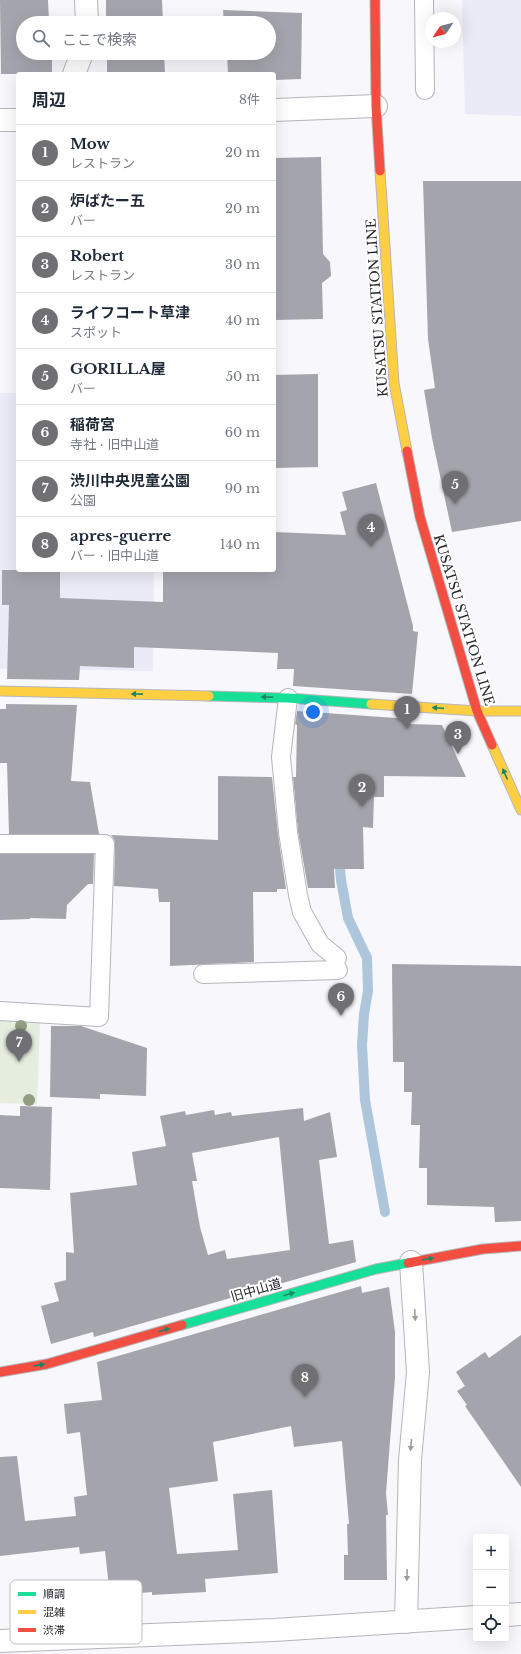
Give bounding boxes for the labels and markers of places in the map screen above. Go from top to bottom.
pin: 5 [442,471,468,504]
pin: 4 [358,514,384,547]
pin: 1 [394,696,420,729]
pin: 3 [445,721,471,754]
pin: 2 [349,774,375,807]
pin: 6 [328,983,354,1016]
pin: 7 [6,1029,32,1062]
pin: 8 [292,1364,318,1397]

